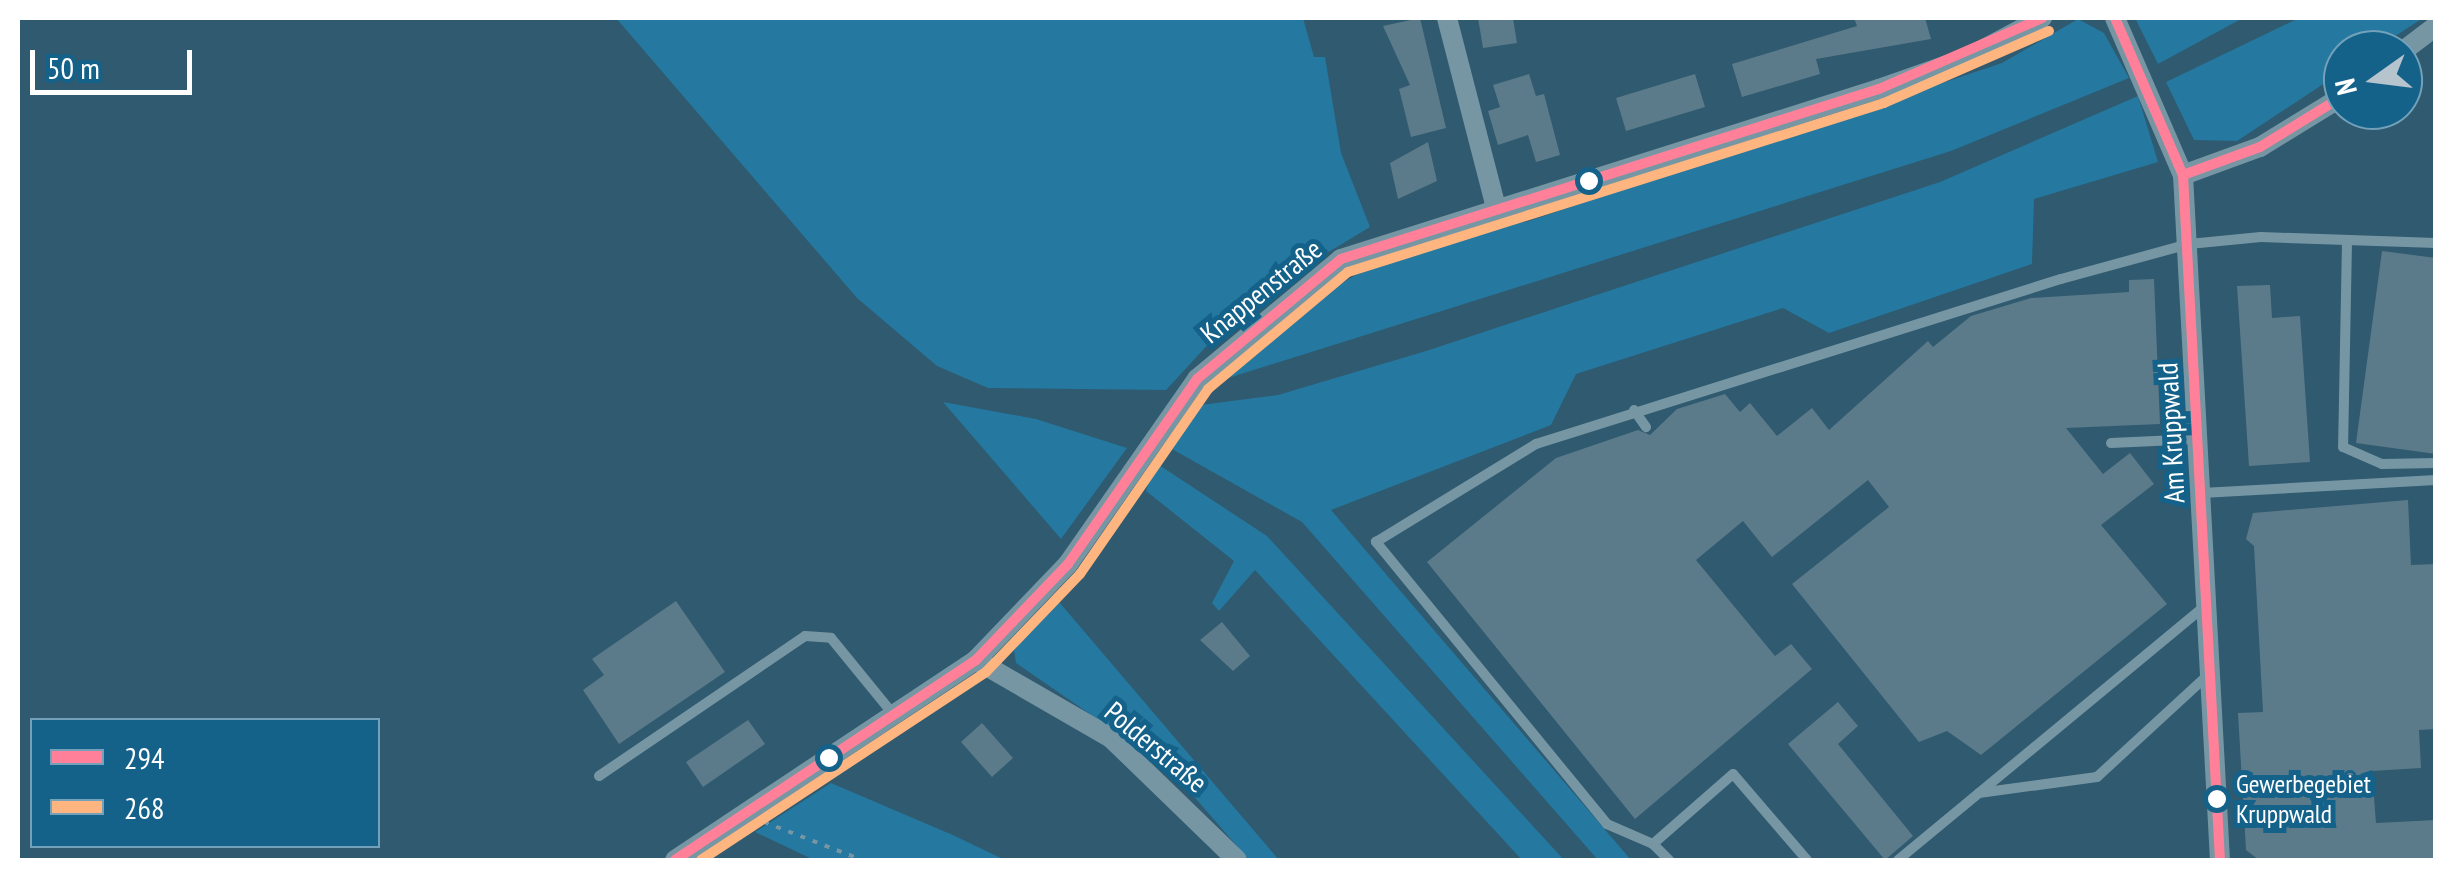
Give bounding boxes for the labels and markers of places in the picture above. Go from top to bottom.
unlabelled marker [1579,171,1599,191]
unlabelled marker [819,748,839,768]
place label: Gewerbegebiet Kruppwald [2236,768,2371,830]
marker: Gewerbegebiet Kruppwald [2207,789,2227,809]

